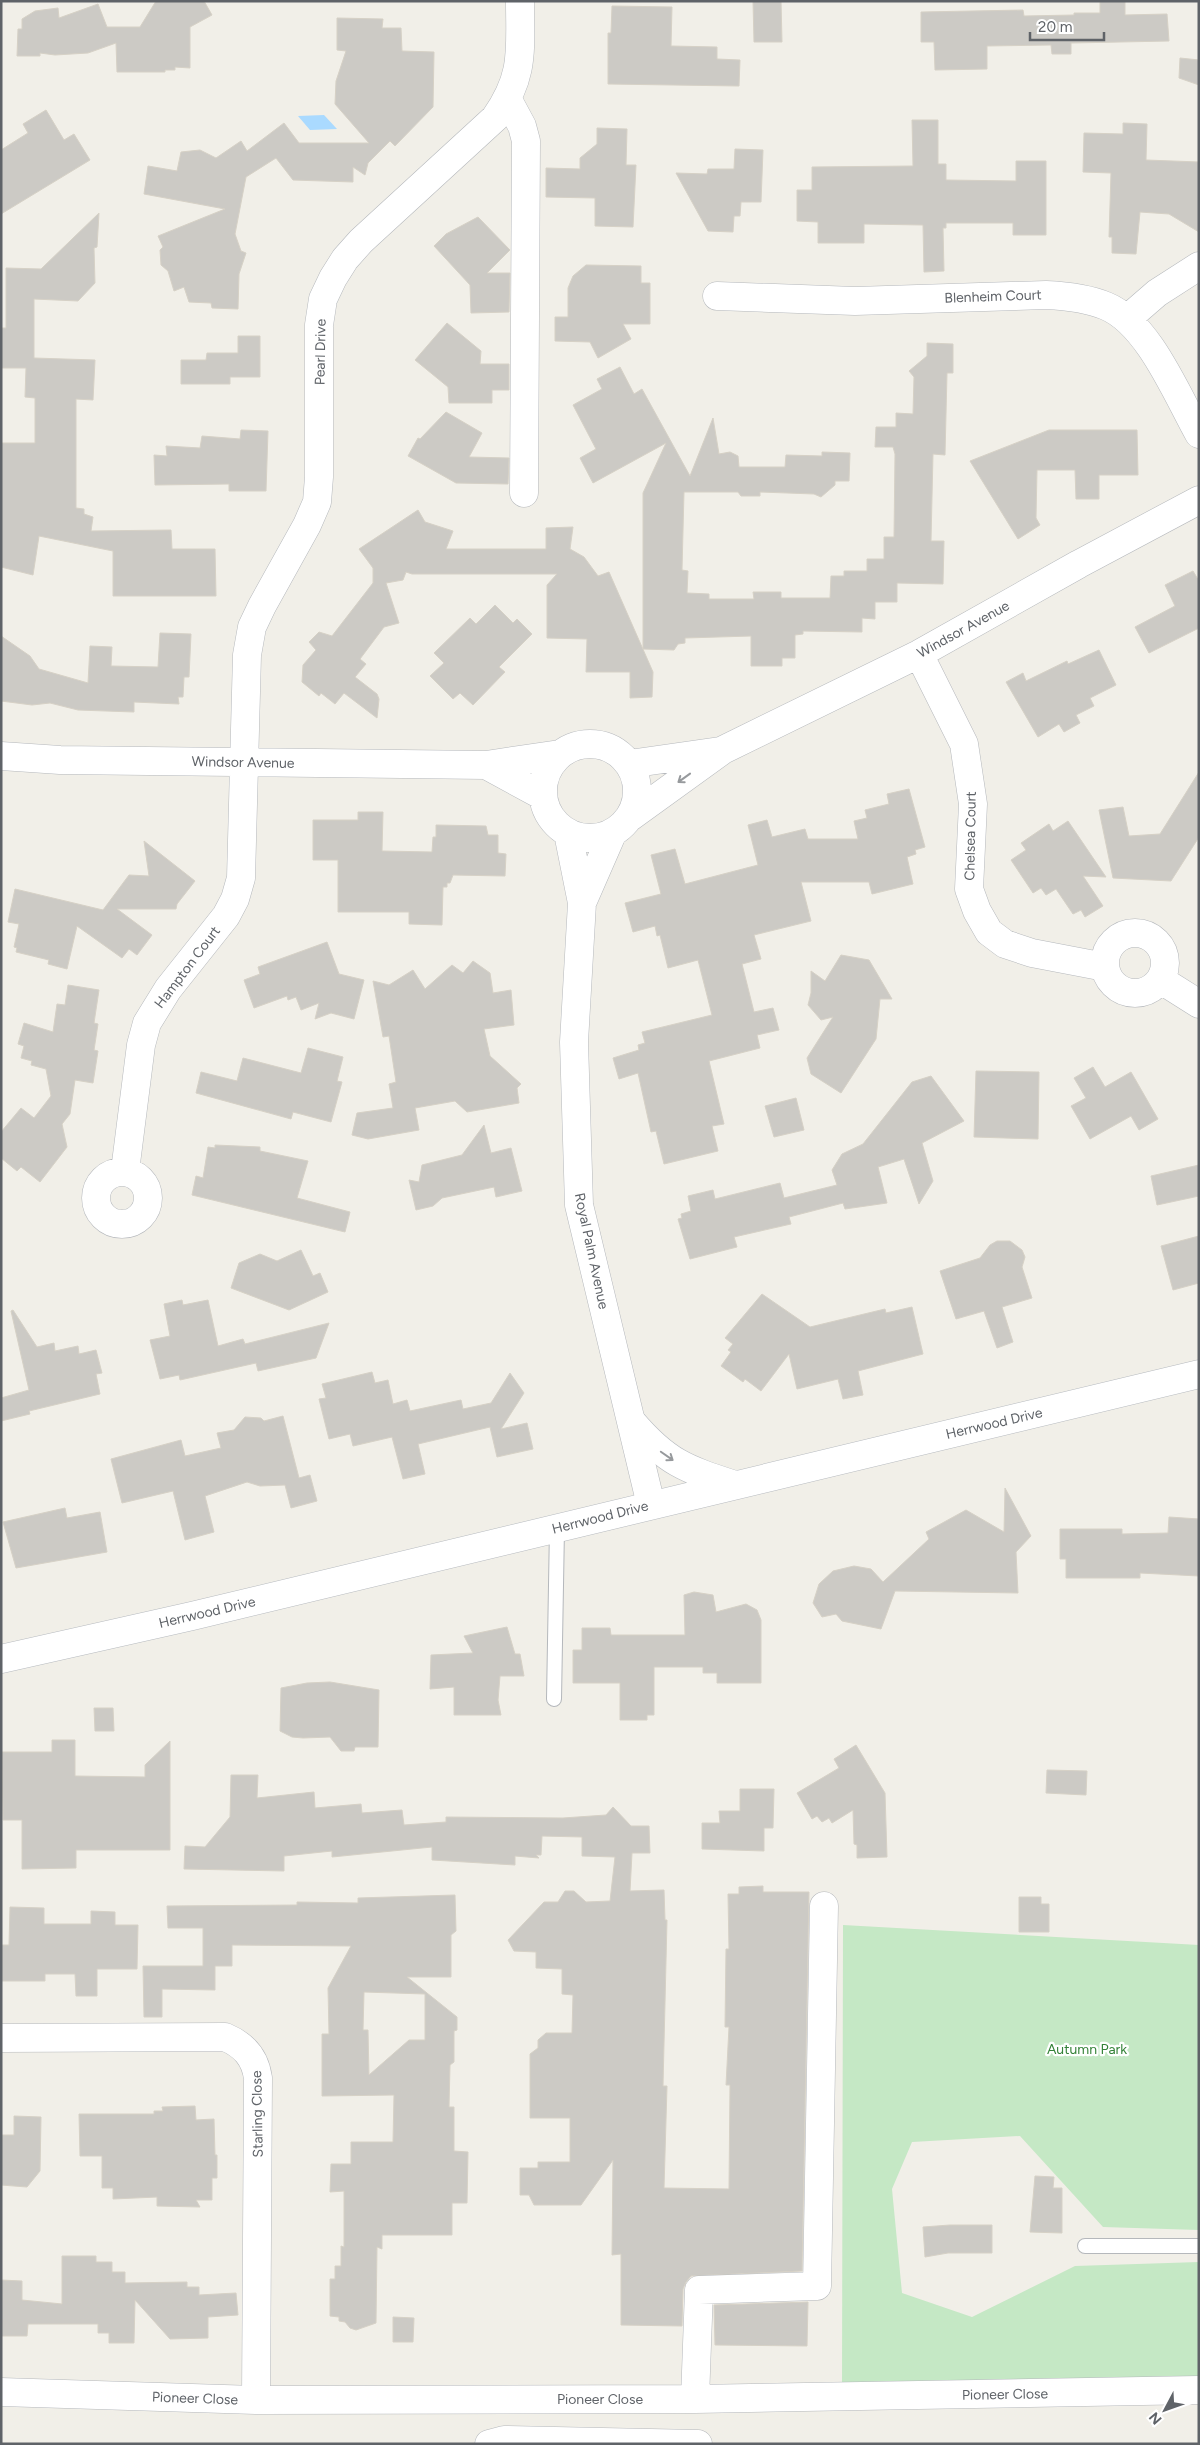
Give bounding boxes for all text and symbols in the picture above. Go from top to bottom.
scale bar [1030,10,1104,42]
text: 20 m [1038,18,1072,36]
street label: Blenheim Court [944,286,1042,307]
street label: Pearl Drive [311,318,330,385]
street label: Windsor Avenue [914,597,1013,662]
street label: Windsor Avenue [191,753,295,772]
one-way arrow [678,773,691,784]
street label: Chelsea Court [961,791,980,881]
street label: Hampton Court [151,923,224,1012]
street label: Royal Palm Avenue [571,1191,612,1311]
street label: Herrwood Drive [944,1404,1044,1443]
one-way arrow [660,1451,674,1461]
street label: Herrwood Drive [550,1497,650,1538]
street label: Herrwood Drive [157,1593,257,1632]
park label: Autumn Park [1047,2041,1127,2058]
street label: Starling Close [248,2070,267,2158]
street label: Pioneer Close [962,2385,1049,2404]
north arrow [1140,2385,1190,2435]
street label: Pioneer Close [152,2389,239,2409]
street label: Pioneer Close [557,2391,643,2408]
text: N [1146,2409,1166,2428]

